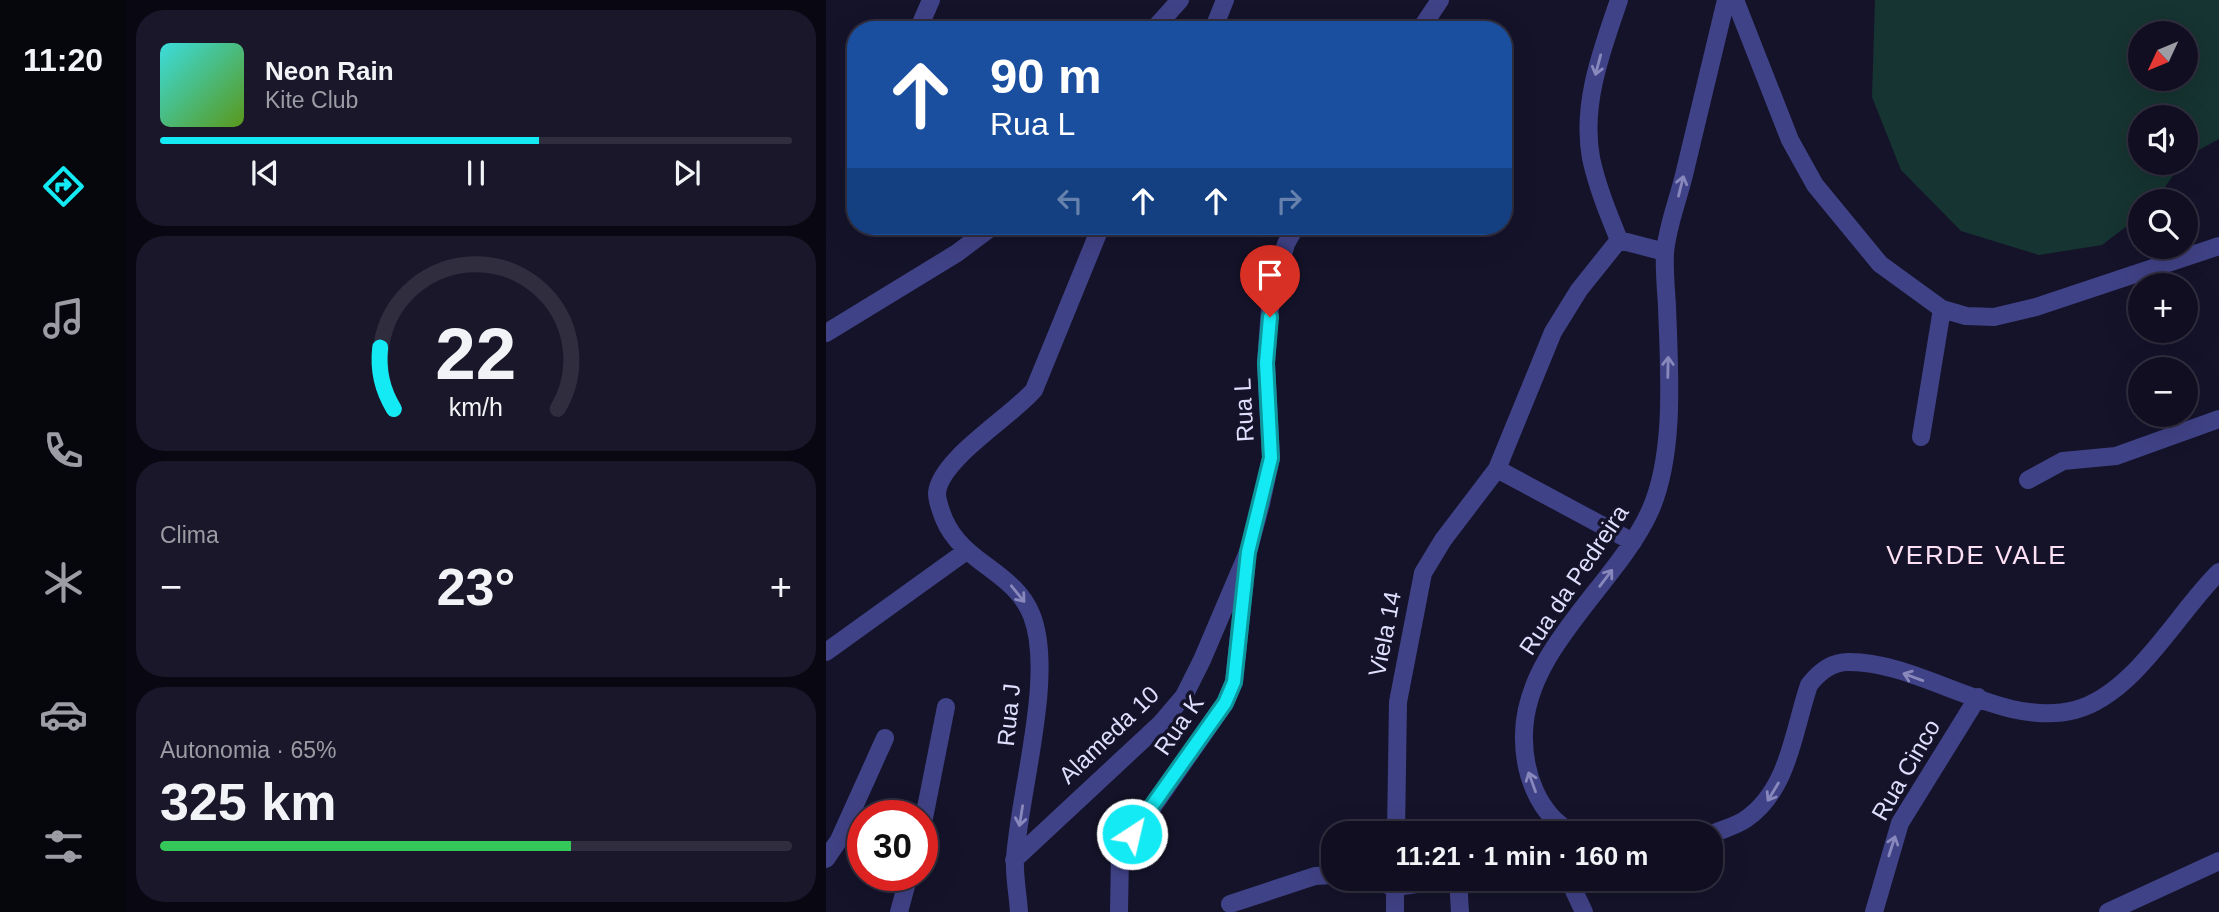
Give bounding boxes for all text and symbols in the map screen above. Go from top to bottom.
north arrow [2128,21,2198,91]
map controls [2128,21,2198,427]
text: 11:20 [23,42,103,78]
icon: ahead [875,49,966,140]
text: 90 m [990,49,1102,103]
one-way arrow [1591,53,1604,76]
text: Neon Rain [265,56,394,86]
text: Kite Club [265,87,358,113]
button: sound [2128,105,2198,175]
text: Rua L [990,106,1075,142]
icon: previous [246,154,284,192]
icon: pause [457,154,495,192]
icon: next [668,154,706,192]
icon: directions [39,162,88,211]
one-way arrow [1675,175,1688,198]
icon: left [1051,182,1089,220]
icon: ahead [1124,182,1162,220]
icon: ahead [1197,182,1235,220]
icon: right [1270,182,1308,220]
button: search [2128,189,2198,259]
pin [1240,245,1300,317]
icon: arrive [1251,256,1289,294]
button: + [2128,273,2198,343]
icon: music [39,294,88,343]
text: 22 [436,314,516,395]
one-way arrow [1661,355,1675,378]
button: − [2128,357,2198,427]
street label: Rua L [1228,377,1259,443]
text: km/h [449,393,503,421]
icon: phone [39,426,88,475]
street label: Rua da Pedreira [1514,499,1634,660]
text: Clima [160,522,219,548]
district label: VERDE VALE [1886,540,2068,570]
icon: climate [39,558,88,607]
text: 23° [437,558,515,616]
text: − [160,566,182,608]
text: + [770,566,792,608]
one-way arrow [1598,570,1613,588]
one-way arrow [1010,585,1026,603]
street label: Viela 14 [1363,589,1406,679]
one-way arrow [1903,670,1925,682]
street label: Alameda 10 [1053,680,1164,789]
street label: Rua J [992,682,1025,748]
icon: car [39,690,88,739]
street label: Rua K [1148,690,1209,760]
street label: Rua Cinco [1866,714,1945,825]
text: Autonomia · 65% [160,737,336,763]
one-way arrow [1525,771,1537,793]
text: 325 km [160,773,336,831]
one-way arrow [1766,781,1780,801]
position arrow [1095,797,1169,871]
speed limit sign: 30 [847,800,938,891]
one-way arrow [1015,804,1028,826]
icon: filters [39,822,88,871]
one-way arrow [1886,835,1899,857]
text: 11:21 · 1 min · 160 m [1396,841,1648,871]

